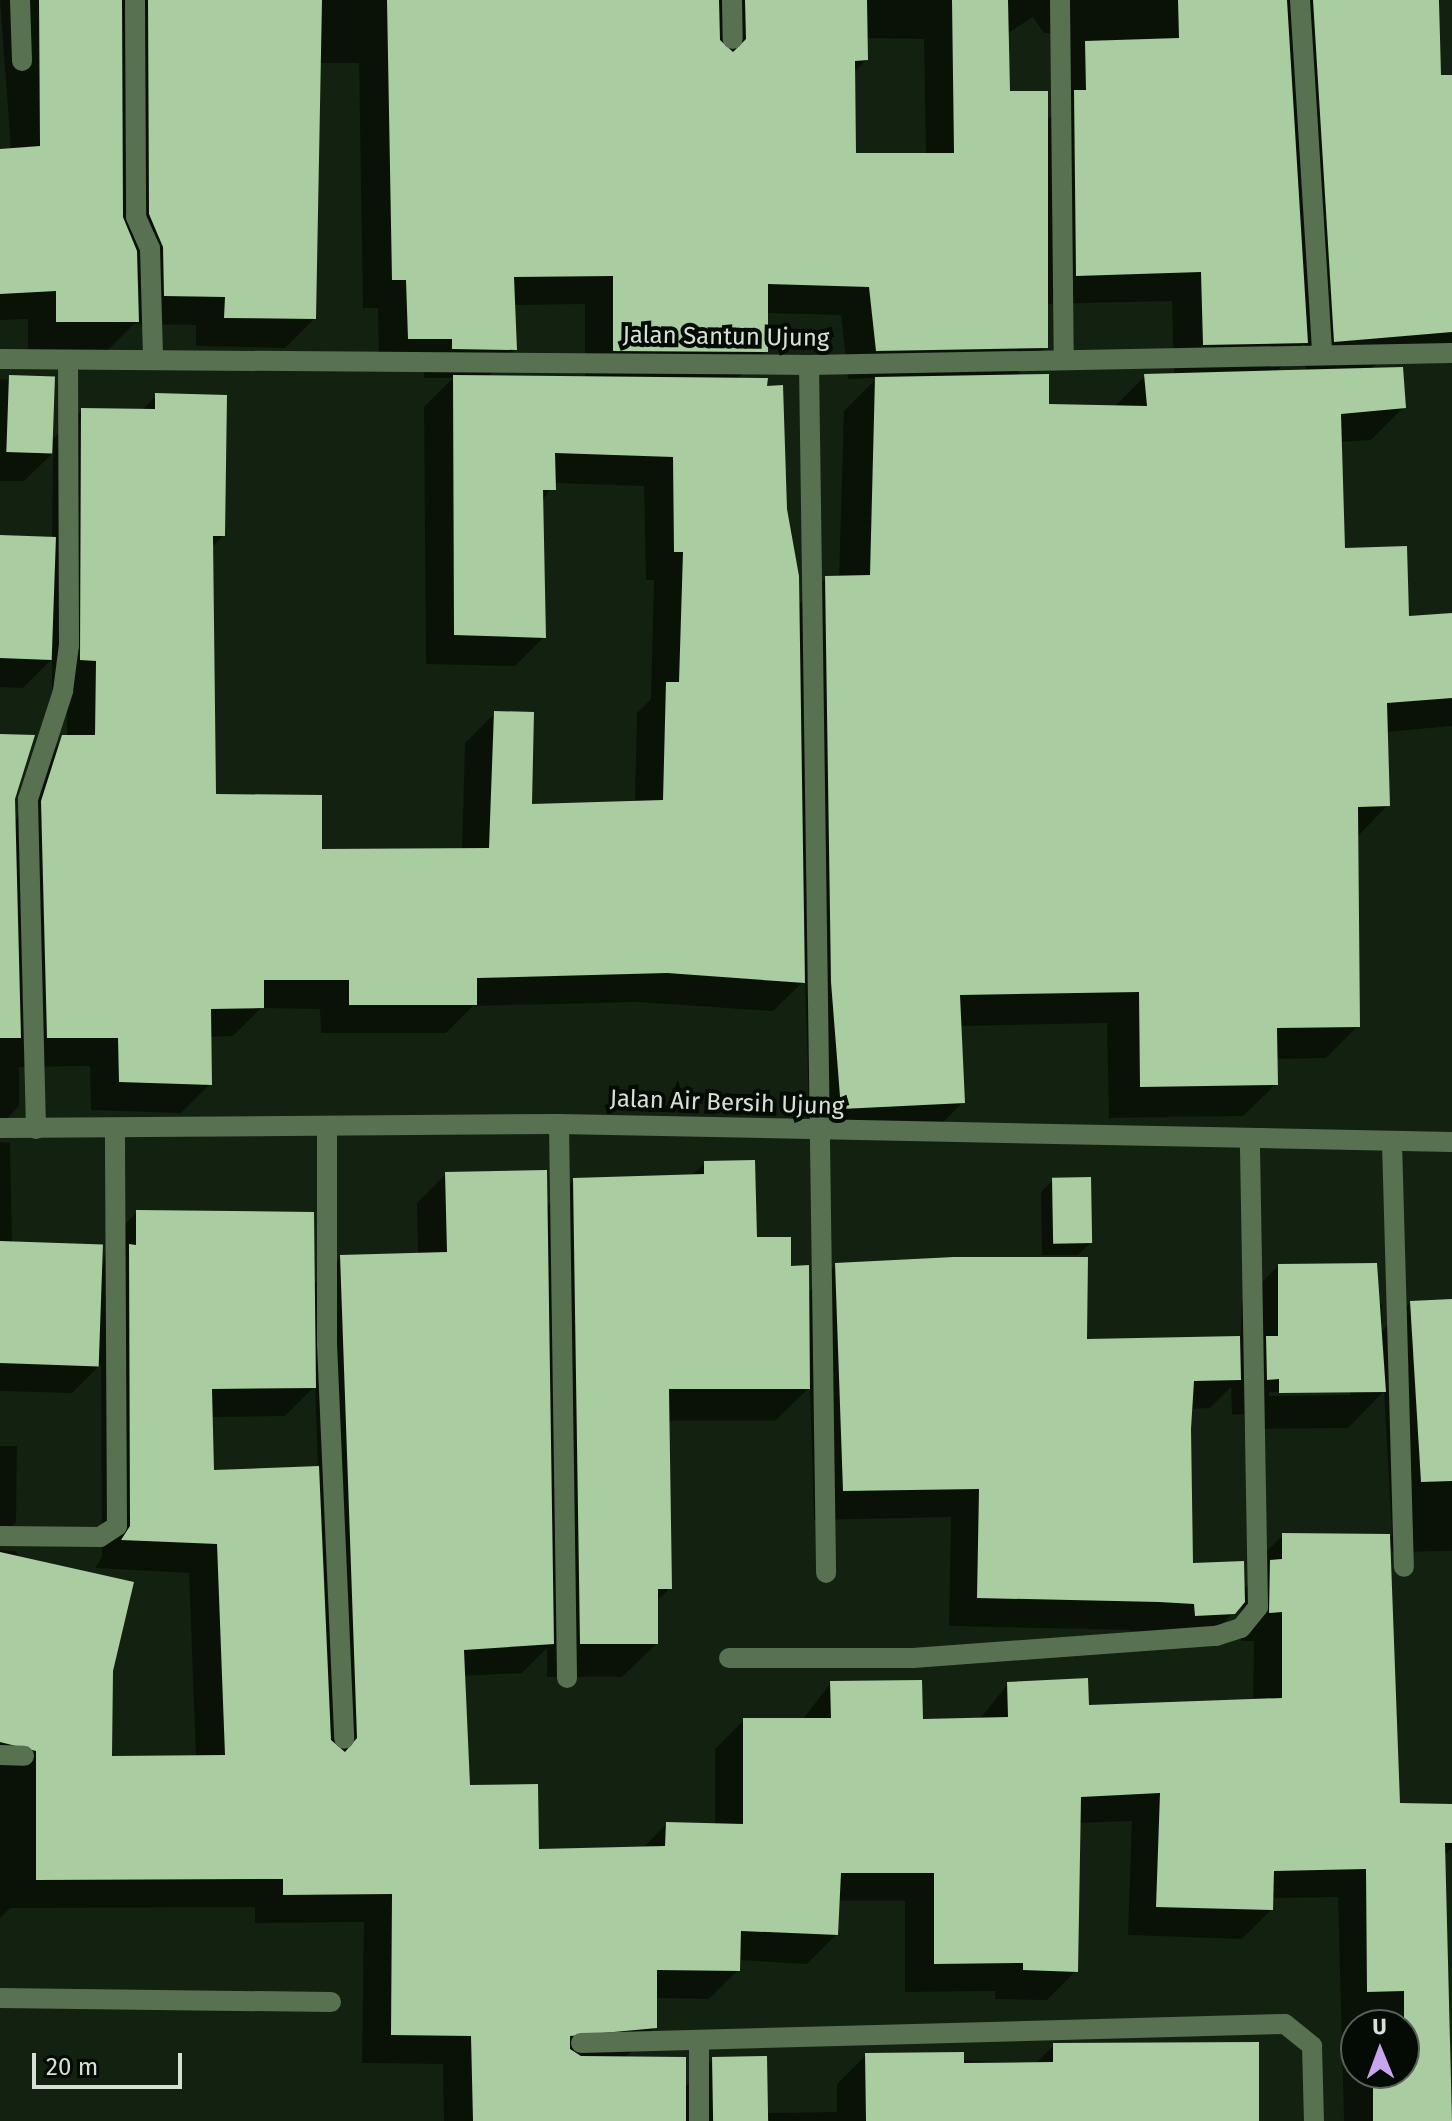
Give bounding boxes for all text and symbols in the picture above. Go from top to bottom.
street label: Jalan Santun Ujung [622,321,830,353]
street label: Jalan Air Bersih Ujung [609,1085,845,1121]
north arrow [1340,2009,1420,2089]
text: U [1372,2013,1387,2040]
scale bar [36,2037,186,2087]
text: 20 m [46,2053,98,2081]

